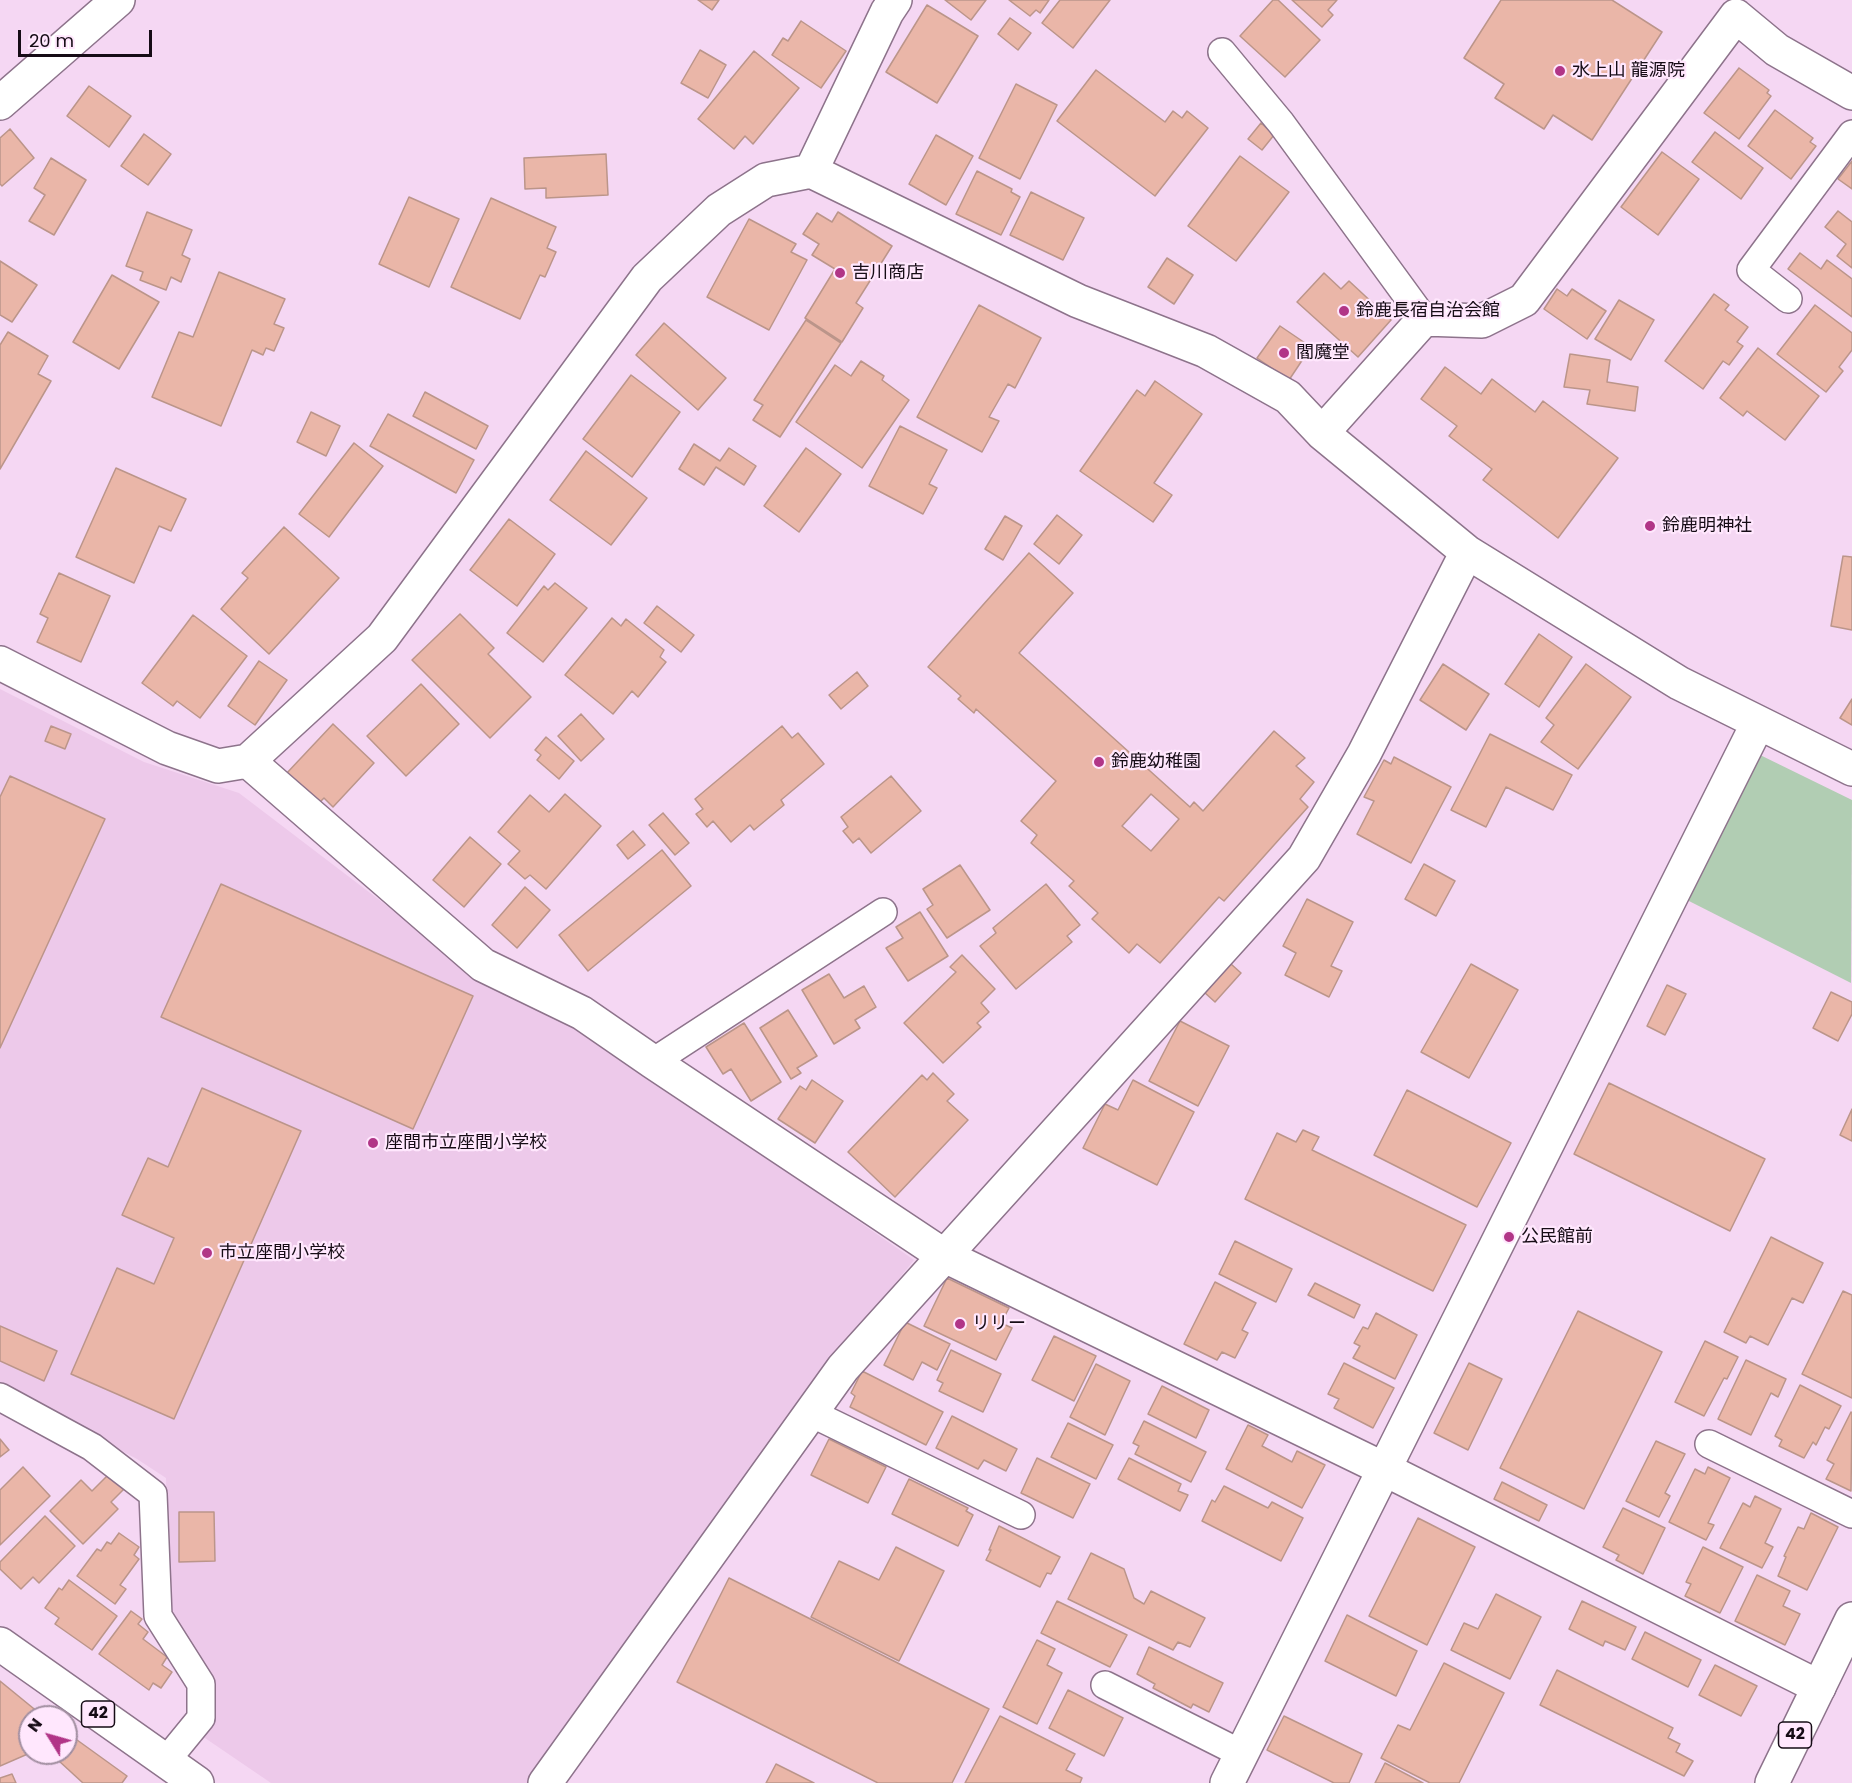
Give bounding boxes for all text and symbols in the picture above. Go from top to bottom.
scale bar [21,18,154,56]
text: 20 m [29,28,74,53]
place label: 水上山 龍源院 [1572,60,1685,82]
marker: 水上山 龍源院 [1553,64,1567,78]
place label: 吉川商店 [852,262,924,284]
marker: 吉川商店 [833,266,847,280]
place label: 鈴鹿長宿自治会館 [1356,300,1500,322]
marker: 鈴鹿長宿自治会館 [1337,304,1351,318]
place label: 閻魔堂 [1296,342,1350,364]
marker: 閻魔堂 [1277,346,1291,360]
place label: 鈴鹿明神社 [1662,515,1752,537]
marker: 鈴鹿明神社 [1643,519,1657,533]
place label: 鈴鹿幼稚園 [1111,751,1201,773]
marker: 鈴鹿幼稚園 [1092,755,1106,769]
place label: 座間市立座間小学校 [385,1132,547,1154]
marker: 座間市立座間小学校 [366,1136,380,1150]
place label: 公民館前 [1521,1226,1593,1248]
marker: 公民館前 [1502,1230,1516,1244]
place label: 市立座間小学校 [219,1242,345,1264]
marker: 市立座間小学校 [200,1246,214,1260]
place label: リリー [972,1313,1026,1335]
marker: リリー [953,1317,967,1331]
road number: 42 [82,1701,114,1727]
north arrow [18,1705,78,1765]
text: N [22,1713,48,1737]
road number: 42 [1778,1722,1812,1748]

